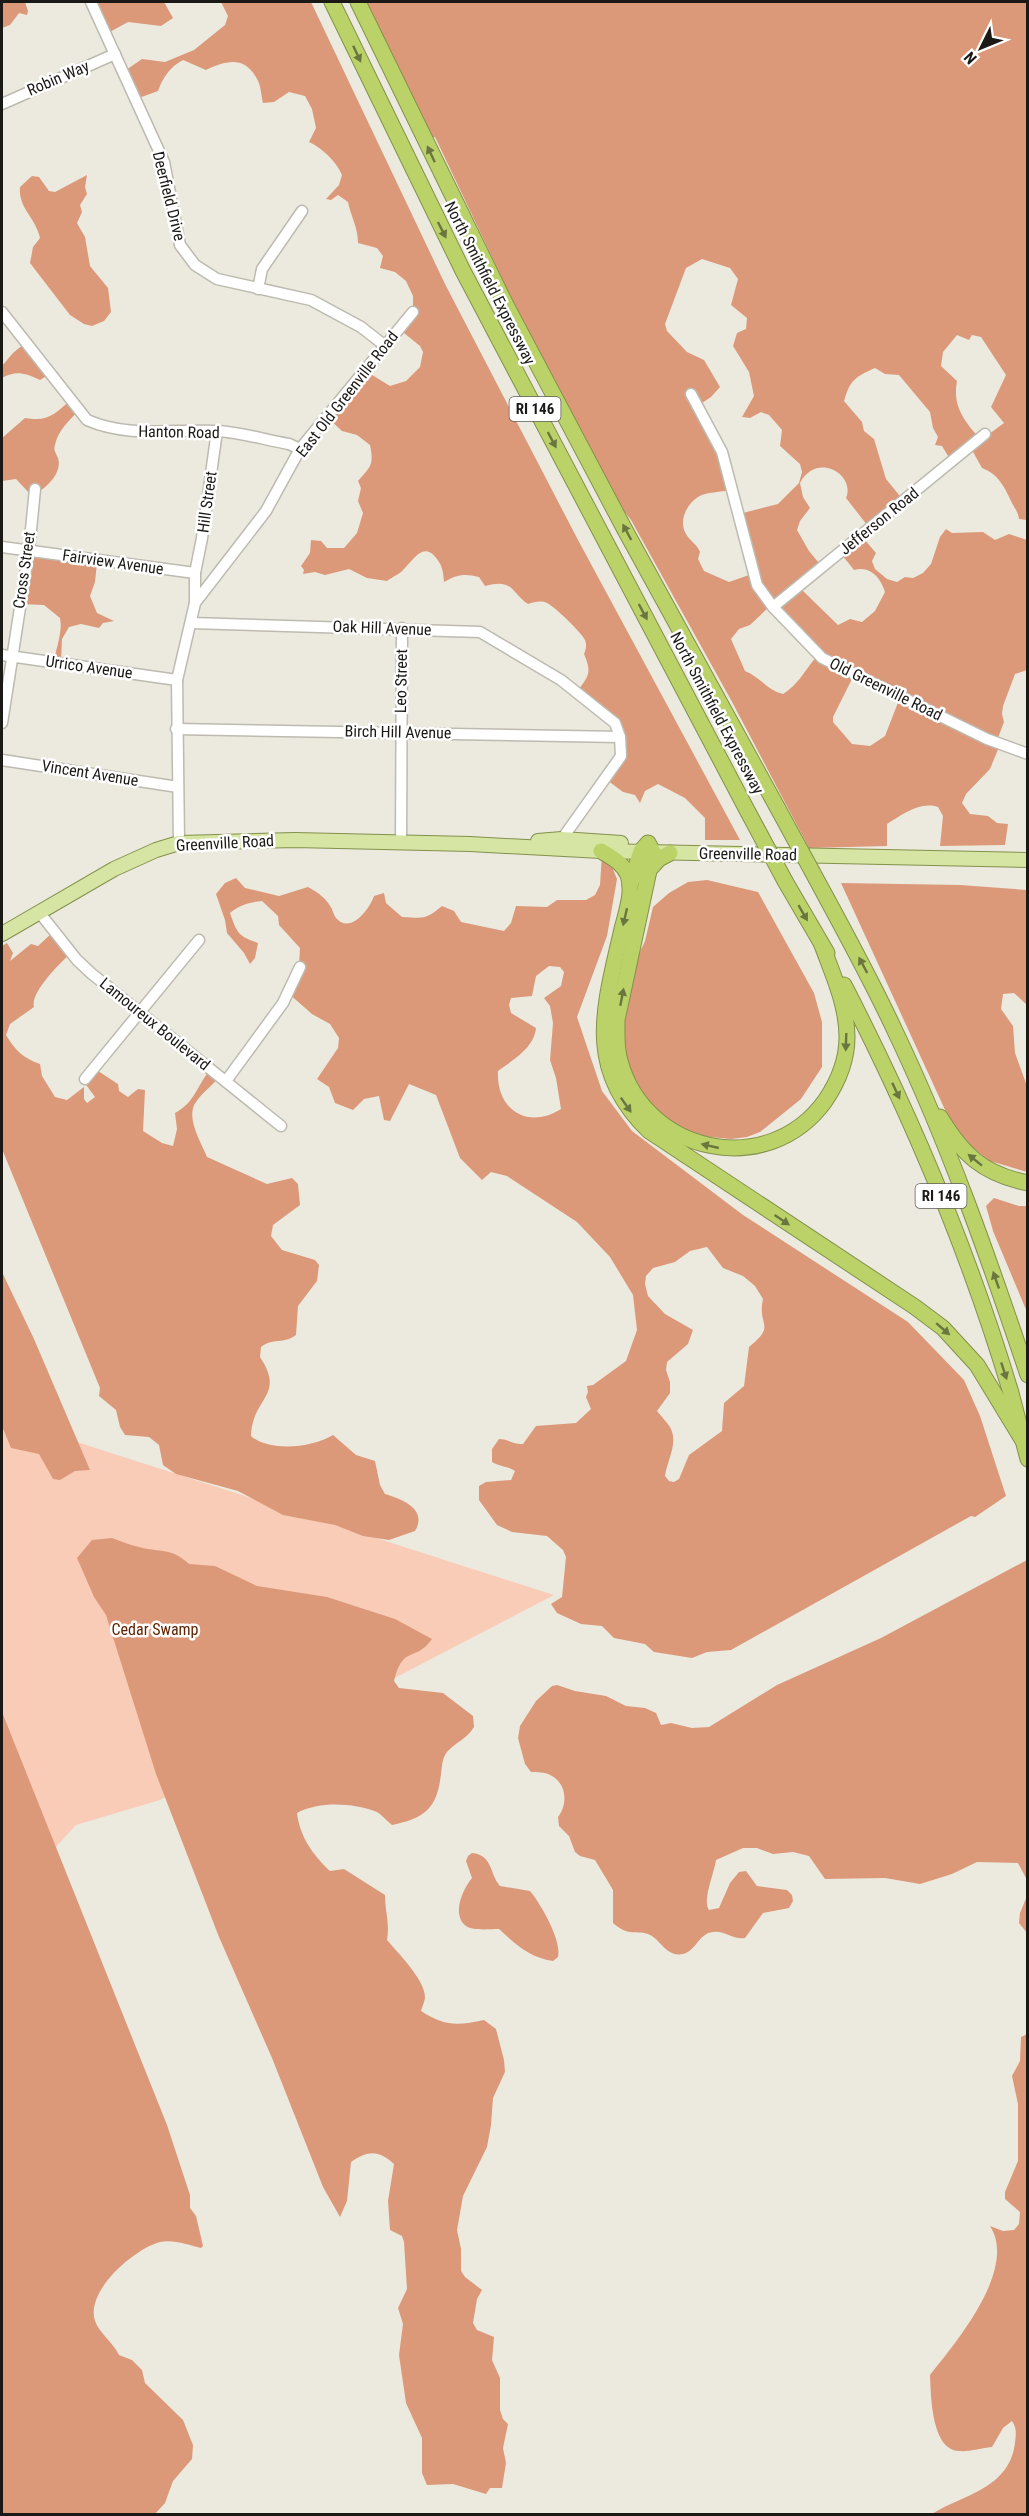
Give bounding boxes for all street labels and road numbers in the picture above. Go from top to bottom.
street label: Robin Way [24,56,92,100]
street label: Deerfield Drive [149,149,189,243]
street label: North Smithfield Expressway [441,198,540,368]
street label: East Old Greenville Road [292,327,402,461]
road number: RI 146 [510,397,560,421]
street label: Hanton Road [138,422,220,442]
street label: Hill Street [193,470,221,534]
street label: Jefferson Road [836,483,922,559]
street label: Cross Street [9,530,39,610]
street label: Fairview Avenue [61,545,165,579]
street label: Oak Hill Avenue [332,617,432,639]
street label: North Smithfield Expressway [666,629,768,798]
street label: Leo Street [391,648,411,713]
street label: Urrico Avenue [44,651,134,683]
street label: Old Greenville Road [827,654,945,724]
street label: Birch Hill Avenue [345,722,451,742]
street label: Vincent Avenue [40,756,140,790]
street label: Greenville Road [176,831,274,855]
street label: Greenville Road [699,844,797,864]
street label: Lamoureux Boulevard [96,974,214,1074]
road number: RI 146 [916,1184,966,1208]

